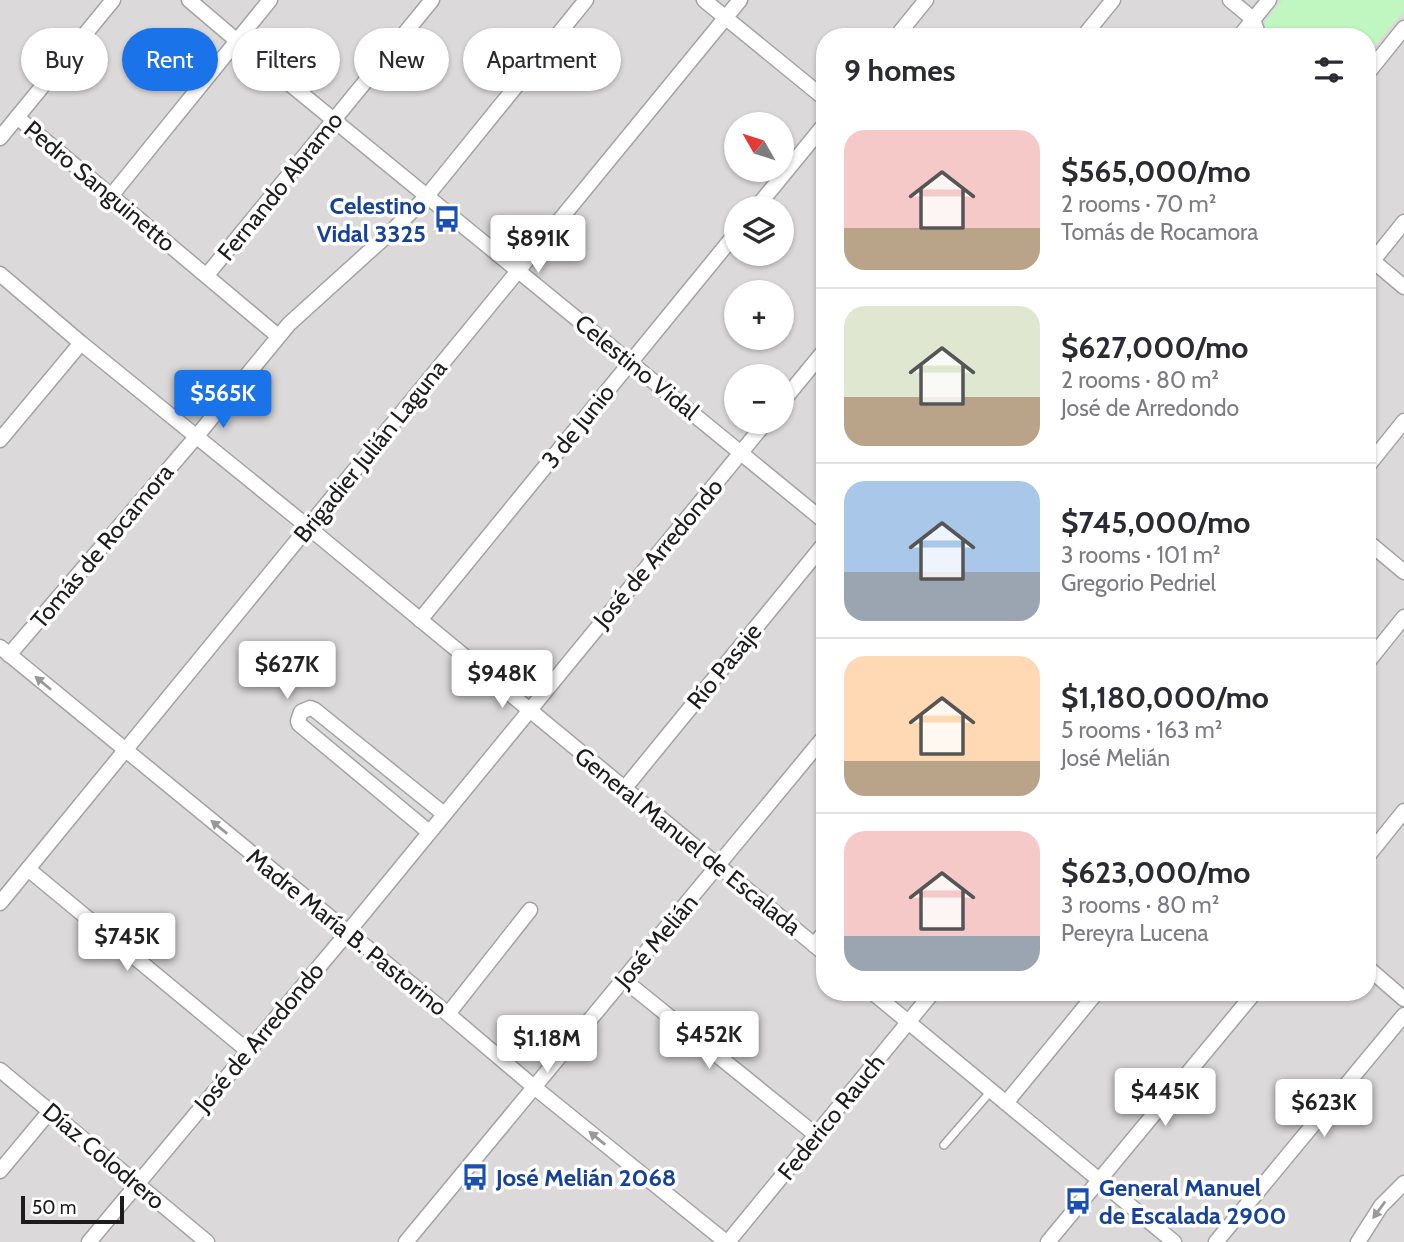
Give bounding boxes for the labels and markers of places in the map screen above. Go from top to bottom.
place label: Celestino Vidal 3325 [317,191,426,248]
bus stop icon: Celestino Vidal 3325 [432,204,462,234]
pin: $891K [489,216,587,275]
pin: $565K [174,370,272,430]
pin: $627K [238,642,336,701]
pin: $948K [453,650,551,710]
pin: $745K [78,914,176,973]
pin: $452K [660,1012,758,1071]
pin: $1.18M [490,1016,604,1075]
pin: $445K [1116,1068,1214,1128]
pin: $623K [1275,1080,1373,1139]
bus stop icon: José Melián 2068 [460,1162,490,1192]
place label: José Melián 2068 [495,1163,676,1192]
place label: General Manuel de Escalada 2900 [1099,1173,1287,1230]
bus stop icon: General Manuel de Escalada 2900 [1063,1186,1093,1216]

